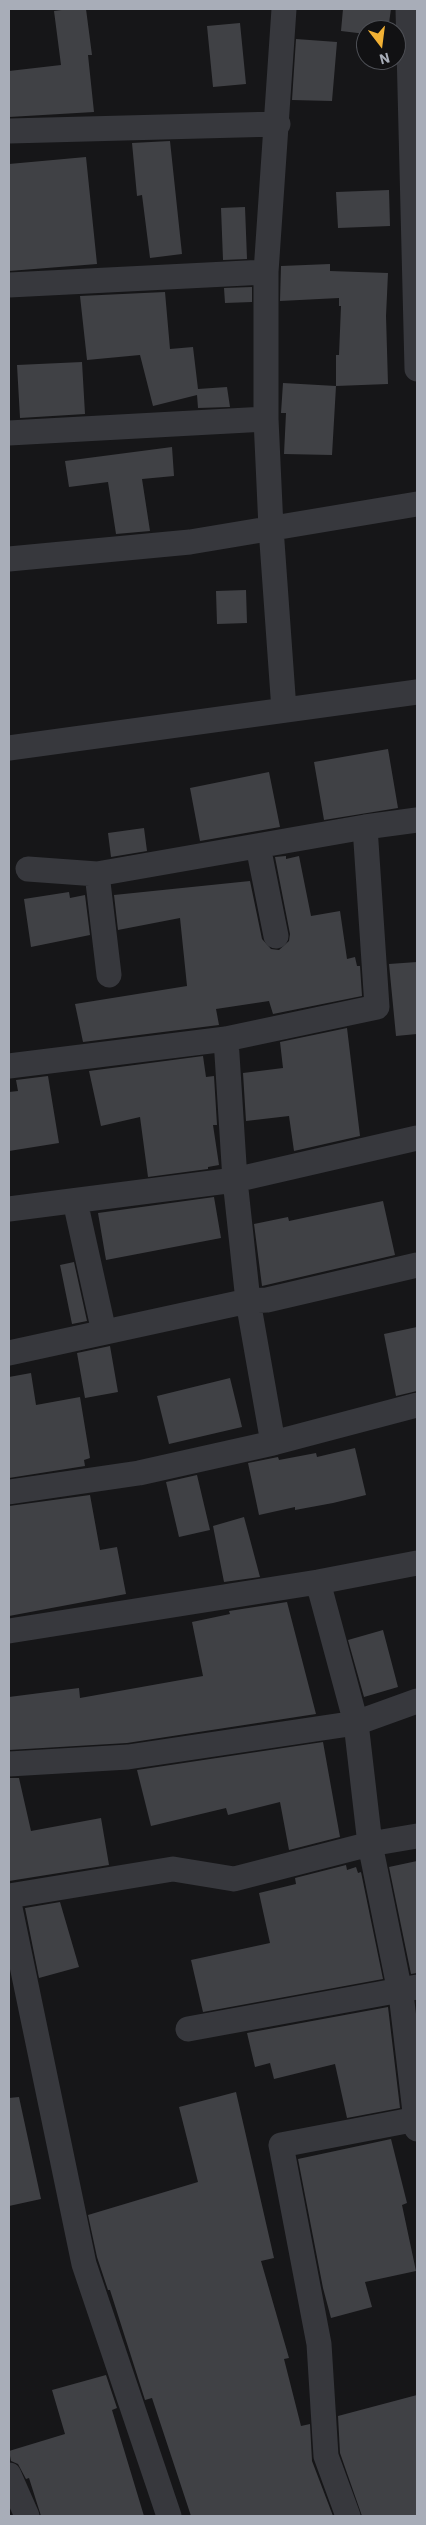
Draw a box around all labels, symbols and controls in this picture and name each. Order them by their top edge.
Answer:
north arrow [356,20,406,70]
text: N [377,49,392,69]

